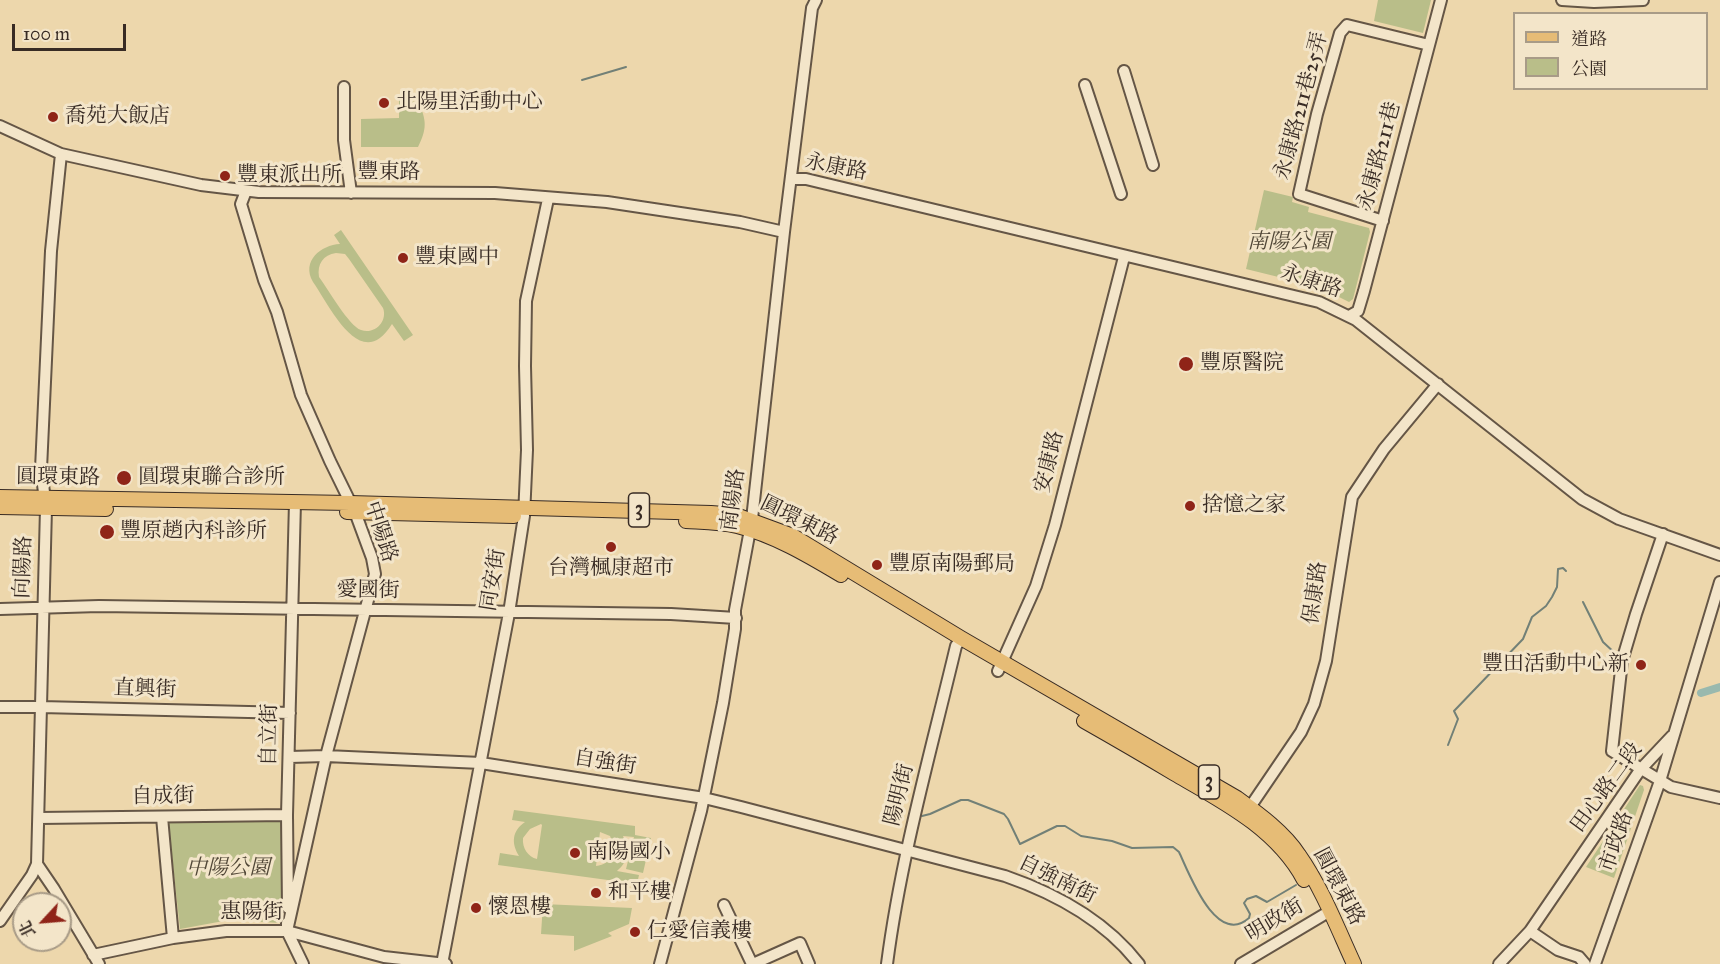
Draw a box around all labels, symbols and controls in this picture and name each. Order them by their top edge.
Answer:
scale bar [15,12,129,50]
legend [1513,12,1708,90]
text: 100 m [23,23,70,45]
text: 道路 [1571,28,1607,50]
street label: 永康路211巷25弄 [1270,29,1334,183]
text: 公園 [1571,58,1607,80]
place label: 北陽里活動中心 [396,90,543,116]
marker: 北陽里活動中心 [377,96,391,110]
street label: 永康路211巷 [1353,99,1407,213]
place label: 喬苑大飯店 [65,104,170,130]
marker: 喬苑大飯店 [46,110,60,124]
street label: 永康路 [803,150,869,186]
street label: 豐東路 [358,160,420,186]
place label: 豐東派出所 [237,163,342,189]
marker: 豐東派出所 [218,169,232,183]
park label: 南陽公園 [1247,230,1331,256]
place label: 豐東國中 [415,245,499,271]
marker: 豐東國中 [396,251,410,265]
street label: 永康路 [1277,260,1345,304]
place label: 豐原醫院 [1200,351,1284,377]
marker: 豐原醫院 [1177,355,1195,373]
street label: 安康路 [1030,428,1070,496]
street label: 圓環東路 [16,465,100,491]
place label: 圓環東聯合診所 [138,465,285,491]
street label: 南陽路 [717,467,751,533]
marker: 圓環東聯合診所 [115,469,133,487]
street label: 圓環東路 [756,491,842,551]
road number: 3 [628,493,650,527]
place label: 捨憶之家 [1202,493,1286,519]
street label: 中陽路 [358,498,402,566]
marker: 捨憶之家 [1183,499,1197,513]
place label: 豐原趙內科診所 [120,519,267,545]
marker: 豐原趙內科診所 [98,523,116,541]
street label: 向陽路 [10,535,38,599]
marker: 台灣楓康超市 [604,540,618,554]
street label: 同安街 [477,547,511,613]
place label: 豐原南陽郵局 [889,552,1015,578]
place label: 台灣楓康超市 [548,556,674,582]
marker: 豐原南陽郵局 [870,558,884,572]
street label: 保康路 [1299,560,1333,626]
street label: 愛國街 [336,578,400,604]
place label: 豐田活動中心新 [1482,652,1629,678]
marker: 豐田活動中心新 [1634,658,1648,672]
street label: 直興街 [113,676,177,704]
street label: 自立街 [257,703,283,767]
street label: 田心路二段 [1566,738,1648,838]
street label: 自強街 [572,746,638,780]
street label: 陽明街 [880,761,920,829]
road number: 3 [1198,765,1220,799]
street label: 自成街 [131,784,195,810]
street label: 市政路 [1595,808,1639,876]
place label: 南陽國小 [587,840,671,866]
street label: 圓環東路 [1307,844,1369,930]
marker: 南陽國小 [568,846,582,860]
street label: 自強南街 [1014,850,1100,910]
park label: 中陽公園 [186,856,270,882]
place label: 和平樓 [608,880,671,906]
marker: 和平樓 [589,886,603,900]
north arrow [12,892,72,952]
street label: 明政街 [1242,894,1308,948]
place label: 懷恩樓 [488,895,551,921]
street label: 惠陽街 [221,900,283,926]
marker: 懷恩樓 [469,901,483,915]
text: 北 [15,918,39,941]
place label: 仁愛信義樓 [647,919,752,945]
marker: 仁愛信義樓 [628,925,642,939]

